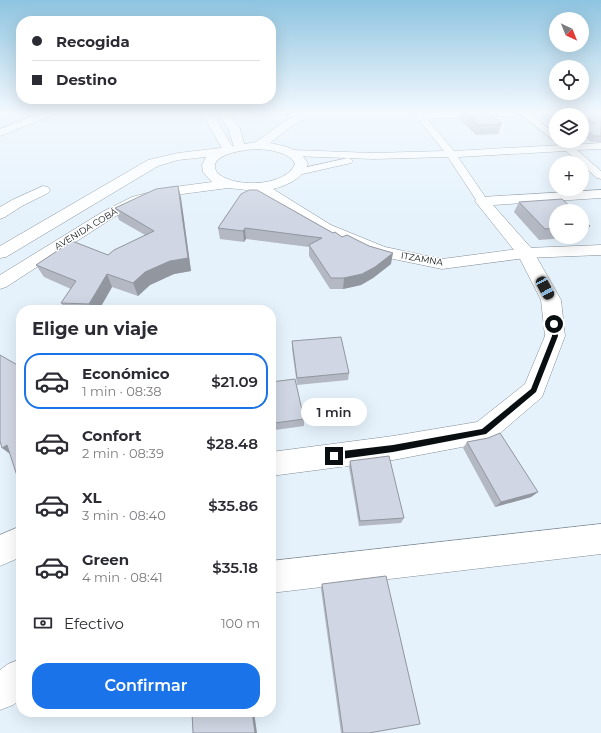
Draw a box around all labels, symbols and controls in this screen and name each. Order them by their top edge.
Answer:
north arrow [549,12,589,52]
map controls [549,12,589,244]
text: Recogida [56,32,130,51]
button: locate [549,60,589,100]
text: Destino [56,70,117,89]
button: layers [549,108,589,148]
button: + [549,156,589,196]
button: − [549,204,589,244]
street label: AVENIDA COBÁ [52,205,120,252]
street label: ITZAMNA [400,249,445,268]
car [534,275,556,301]
route start [545,315,563,333]
text: Elige un viaje [32,318,158,340]
icon: car [34,363,70,399]
text: Económico [82,364,170,383]
text: $21.09 [211,372,258,391]
text: 1 min · 08:38 [82,383,162,399]
callout: 1 min [301,398,367,426]
text: 1 min [317,404,351,420]
icon: car [34,425,70,461]
text: Confort [82,426,142,445]
text: $28.48 [206,434,258,453]
text: 2 min · 08:39 [82,445,164,461]
route end [325,447,343,465]
icon: car [34,487,70,523]
text: XL [82,488,101,507]
text: $35.86 [208,496,258,515]
text: 3 min · 08:40 [82,507,166,523]
icon: car [34,549,70,585]
text: Green [82,550,129,569]
text: $35.18 [212,558,258,577]
text: 4 min · 08:41 [82,569,163,585]
icon: cash [32,612,54,634]
text: Efectivo [64,614,124,633]
text: 100 m [221,615,260,631]
button: Confirmar [32,663,260,709]

